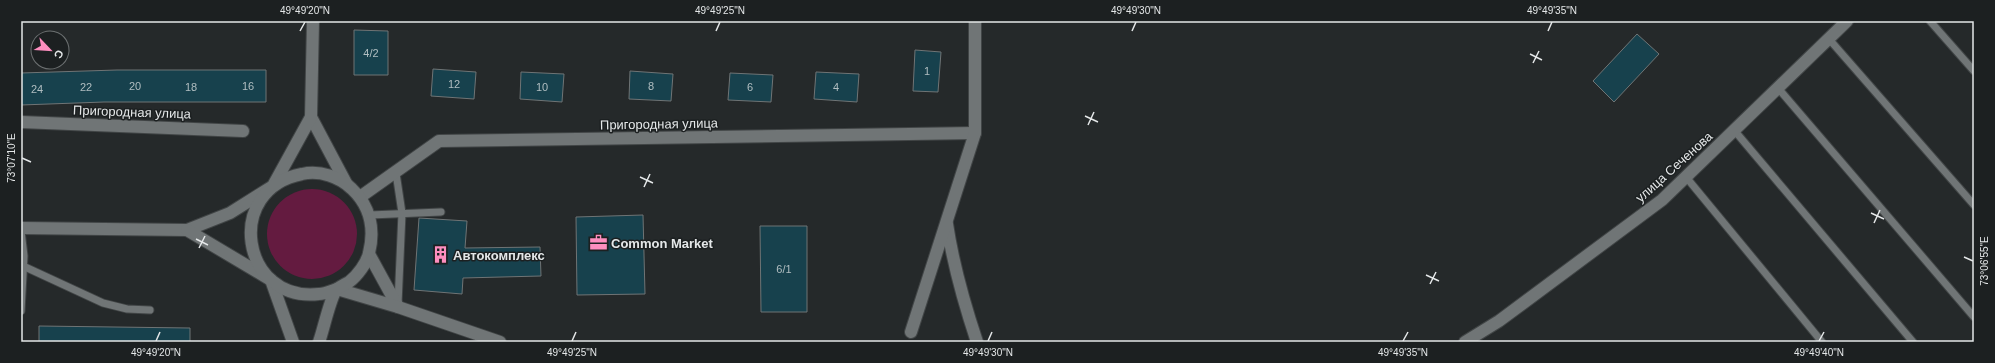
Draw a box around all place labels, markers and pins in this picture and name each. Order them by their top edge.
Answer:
office icon: Common Market [588,233,608,253]
place label: Common Market [611,236,714,251]
building icon: Автокомплекс [430,245,450,265]
place label: Автокомплекс [453,248,545,263]

